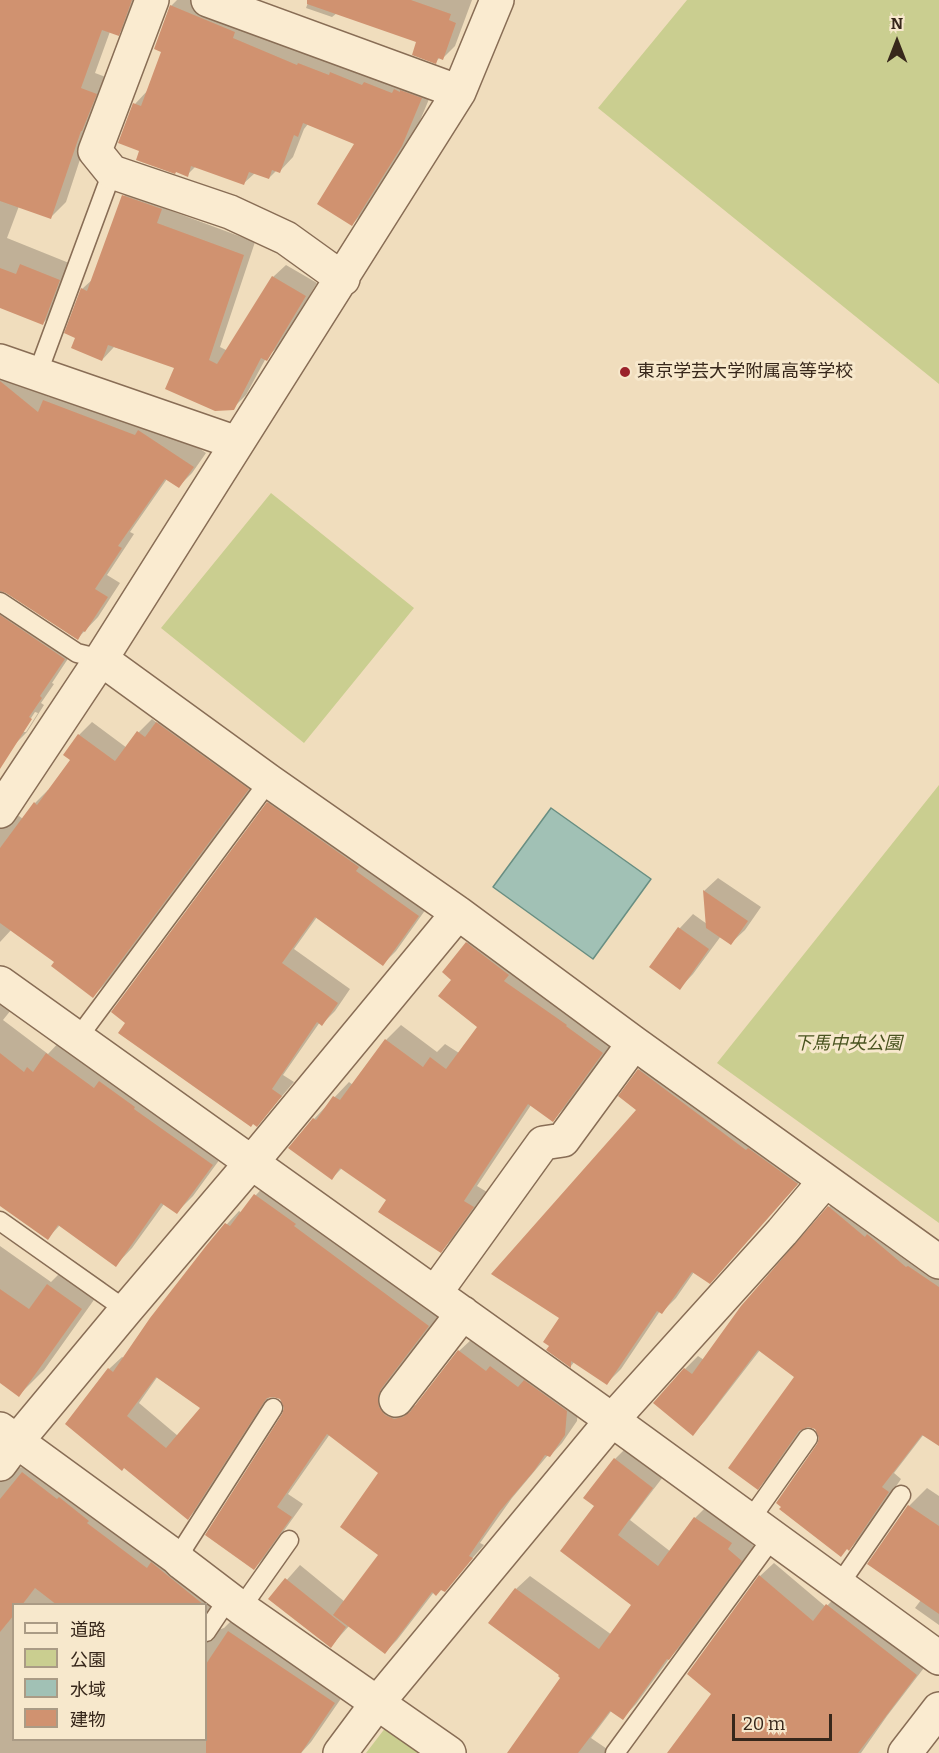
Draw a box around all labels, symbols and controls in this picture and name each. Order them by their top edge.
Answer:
north arrow [867,12,927,72]
text: N [891,14,903,33]
place label: 東京学芸大学附属高等学校 [637,361,853,383]
marker: 東京学芸大学附属高等学校 [618,365,632,379]
park label: 下馬中央公園 [794,1033,902,1055]
legend [12,1603,207,1741]
text: 道路 [70,1619,106,1641]
text: 公園 [70,1649,106,1671]
text: 水域 [70,1679,106,1701]
scale bar [735,1702,836,1740]
text: 建物 [70,1709,106,1731]
text: 20 m [743,1713,785,1735]

